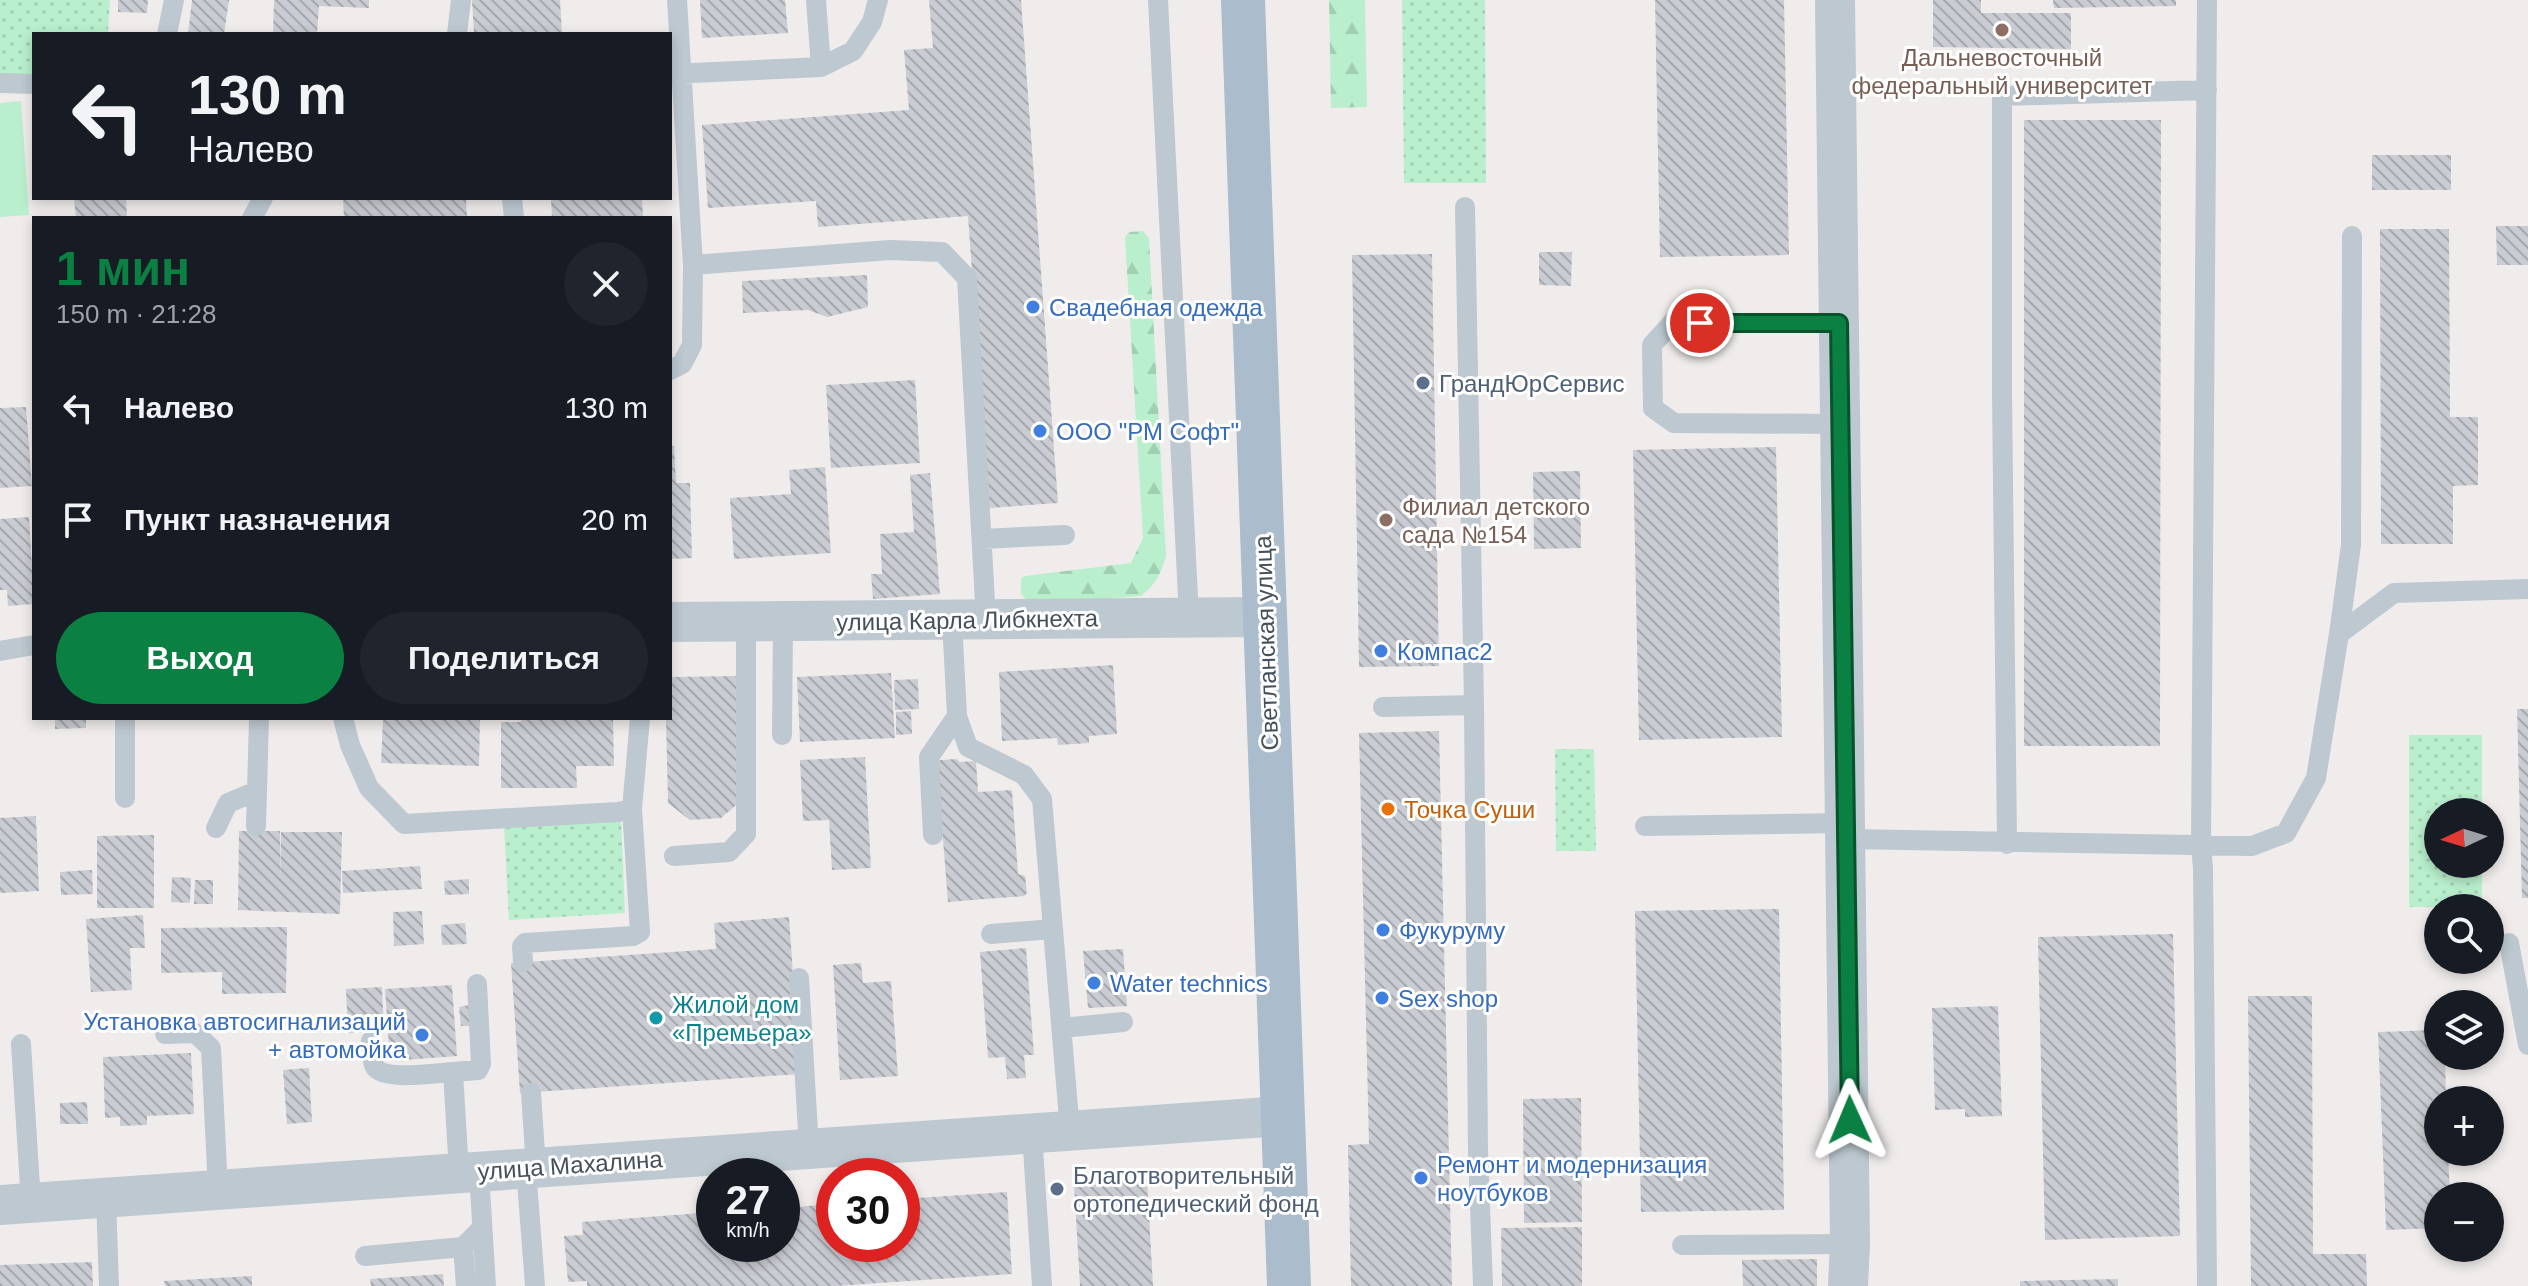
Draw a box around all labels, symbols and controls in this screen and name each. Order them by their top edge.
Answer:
marker: Дальневосточный федеральный университет [1993,21,2011,39]
place label: Дальневосточный федеральный университет [1851,44,2153,99]
text: 130 m [188,63,347,126]
icon: left [56,64,160,168]
text: Налево [188,129,314,170]
text: 1 мин [56,242,190,295]
button: close [564,242,648,326]
pin [1666,289,1734,357]
place label: Свадебная одежда [1049,294,1263,321]
marker: Свадебная одежда [1024,298,1042,316]
text: 150 m · 21:28 [56,299,216,329]
icon: arrive [1678,301,1722,345]
place label: ГрандЮрСервис [1439,370,1624,397]
marker: ГрандЮрСервис [1414,374,1432,392]
icon: left [56,386,100,430]
text: Налево [124,391,234,424]
text: 130 m [565,391,648,424]
place label: ООО "РМ Софт" [1056,418,1239,445]
marker: ООО "РМ Софт" [1031,422,1049,440]
place label: Филиал детского сада №154 [1402,493,1590,548]
icon: arrive [56,498,100,542]
text: Пункт назначения [124,503,391,536]
text: 20 m [581,503,648,536]
marker: Филиал детского сада №154 [1377,511,1395,529]
street label: Светланская улица [1249,534,1283,751]
street label: улица Карла Либкнехта [836,604,1099,636]
button: Выход [56,612,344,704]
button: Поделиться [360,612,648,704]
place label: Компас2 [1397,638,1493,665]
marker: Компас2 [1372,642,1390,660]
place label: Точка Суши [1404,796,1535,823]
north arrow [2424,798,2504,878]
map controls [2424,798,2504,1262]
marker: Точка Суши [1379,800,1397,818]
button: search [2424,894,2504,974]
place label: Фукуруму [1399,917,1505,944]
marker: Фукуруму [1374,921,1392,939]
place label: Water technics [1110,970,1268,997]
marker: Water technics [1085,974,1103,992]
place label: Sex shop [1398,985,1498,1012]
marker: Sex shop [1373,989,1391,1007]
button: layers [2424,990,2504,1070]
place label: Жилой дом «Премьера» [672,991,812,1046]
place label: Установка автосигнализаций + автомойка [83,1008,407,1063]
marker: Жилой дом «Премьера» [647,1009,665,1027]
marker: Установка автосигнализаций + автомойка [413,1026,431,1044]
position arrow [1808,1078,1892,1162]
button: + [2424,1086,2504,1166]
street label: улица Махалина [477,1145,664,1185]
place label: Ремонт и модернизация ноутбуков [1437,1151,1707,1206]
speed limit sign: 30 [816,1158,920,1262]
place label: Благотворительный ортопедический фонд [1073,1162,1319,1217]
marker: Ремонт и модернизация ноутбуков [1412,1169,1430,1187]
text: 27 [726,1178,770,1222]
marker: Благотворительный ортопедический фонд [1048,1180,1066,1198]
button: − [2424,1182,2504,1262]
text: km/h [726,1219,770,1241]

